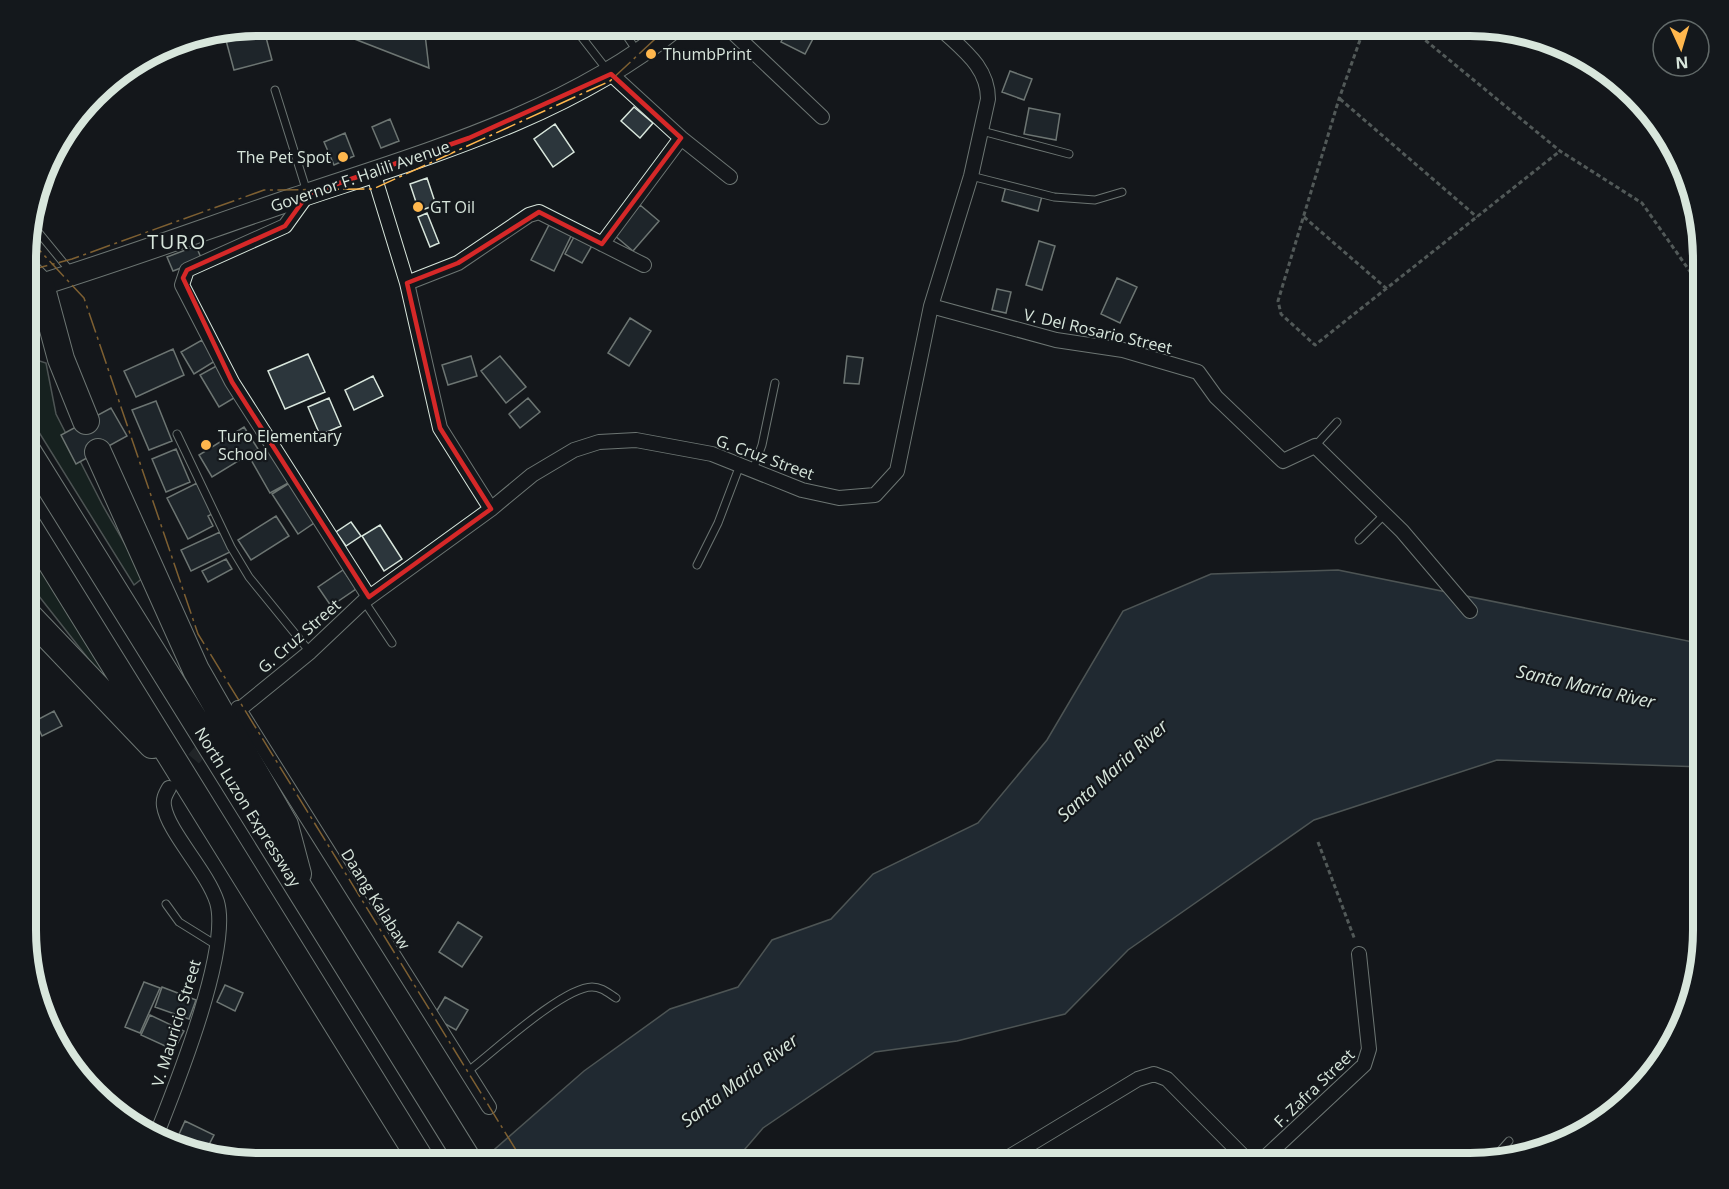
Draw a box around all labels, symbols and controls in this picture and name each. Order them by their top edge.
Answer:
north arrow [1651,18,1711,78]
place label: ThumbPrint [663,43,752,65]
marker: ThumbPrint [644,47,658,61]
text: N [1675,52,1689,74]
street label: Governor F. Halili Avenue [267,135,453,217]
place label: The Pet Spot [237,146,331,168]
marker: The Pet Spot [336,150,350,164]
place label: GT Oil [430,196,475,218]
marker: GT Oil [411,200,425,214]
district label: TURO [147,228,207,255]
street label: V. Del Rosario Street [1022,303,1175,359]
place label: Turo Elementary School [218,425,343,465]
street label: G. Cruz Street [713,429,817,485]
marker: Turo Elementary School [199,438,213,452]
street label: G. Cruz Street [253,594,345,678]
water label: Santa Maria River [1514,658,1658,714]
water label: Santa Maria River [1051,713,1173,826]
street label: North Luzon Expressway [190,723,307,892]
street label: Daang Kalabaw [336,845,416,954]
street label: V. Mauricio Street [146,957,206,1089]
water label: Santa Maria River [675,1027,803,1132]
street label: F. Zafra Street [1269,1044,1359,1132]

